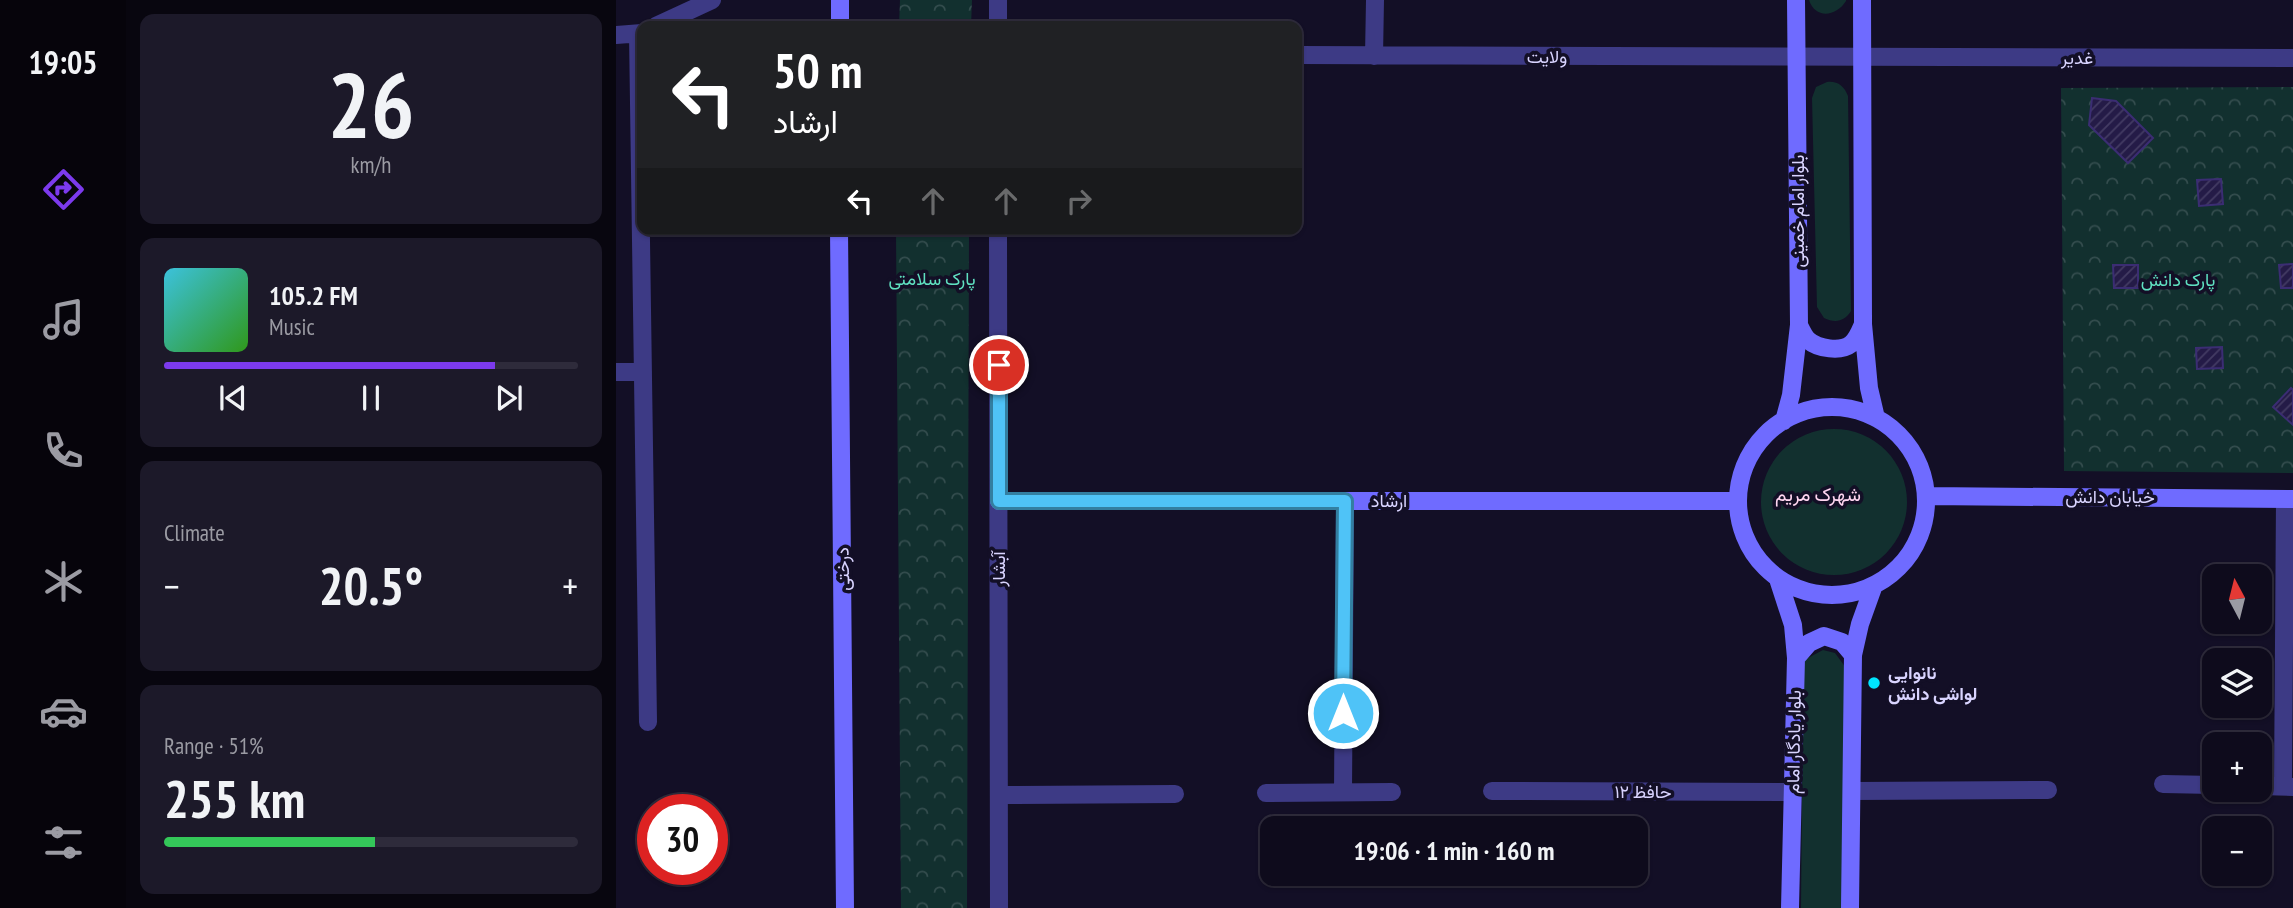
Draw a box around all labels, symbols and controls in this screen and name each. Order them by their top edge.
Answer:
text: 50 m [773,38,862,102]
text: 19:05 [28,41,98,83]
text: 26 [328,45,415,163]
street label: ولایت [1527,45,1567,68]
street label: غدیر [2060,46,2093,69]
icon: left [658,49,749,140]
text: ارشاد [773,100,838,142]
text: km/h [351,150,391,179]
street label: بلوار امام خمینی [1786,155,1810,267]
icon: directions [39,165,88,214]
icon: left [841,182,879,220]
icon: ahead [914,182,952,220]
icon: ahead [987,182,1025,220]
icon: right [1060,182,1098,220]
park label: پارک سلامتی [888,267,976,291]
park label: پارک دانش [2141,268,2215,292]
text: 105.2 FM [269,279,358,312]
icon: music [39,295,88,344]
text: Music [269,312,315,341]
pin [969,335,1029,395]
icon: arrive [980,346,1018,384]
icon: previous [214,379,252,417]
icon: pause [352,379,390,417]
icon: next [490,379,528,417]
icon: phone [39,426,88,475]
district label: شهرک مریم [1775,482,1861,507]
street label: خیابان دانش [2065,485,2155,508]
street label: ارشاد [1371,489,1407,512]
text: Climate [164,518,225,547]
street label: درختی [831,547,854,591]
street label: آبشار [987,549,1010,588]
text: 20.5° [319,552,423,619]
icon: climate [39,557,88,606]
text: − [164,561,180,610]
text: + [562,561,578,610]
north arrow [2202,564,2272,634]
map controls [2202,564,2272,886]
button: layers [2202,648,2272,718]
place label: نانوایی لواشی دانش [1888,661,1978,705]
marker: نانوایی لواشی دانش [1866,675,1882,691]
position arrow [1306,676,1380,750]
icon: car [39,687,88,736]
street label: بلوار یادگار امام [1781,690,1807,794]
text: Range · 51% [164,731,264,760]
button: + [2202,732,2272,802]
text: 255 km [164,765,305,832]
street label: حافظ ۱۲ [1614,780,1672,803]
speed limit sign: 30 [637,794,728,885]
button: − [2202,816,2272,886]
icon: filters [39,818,88,867]
text: 19:06 · 1 min · 160 m [1354,834,1554,867]

